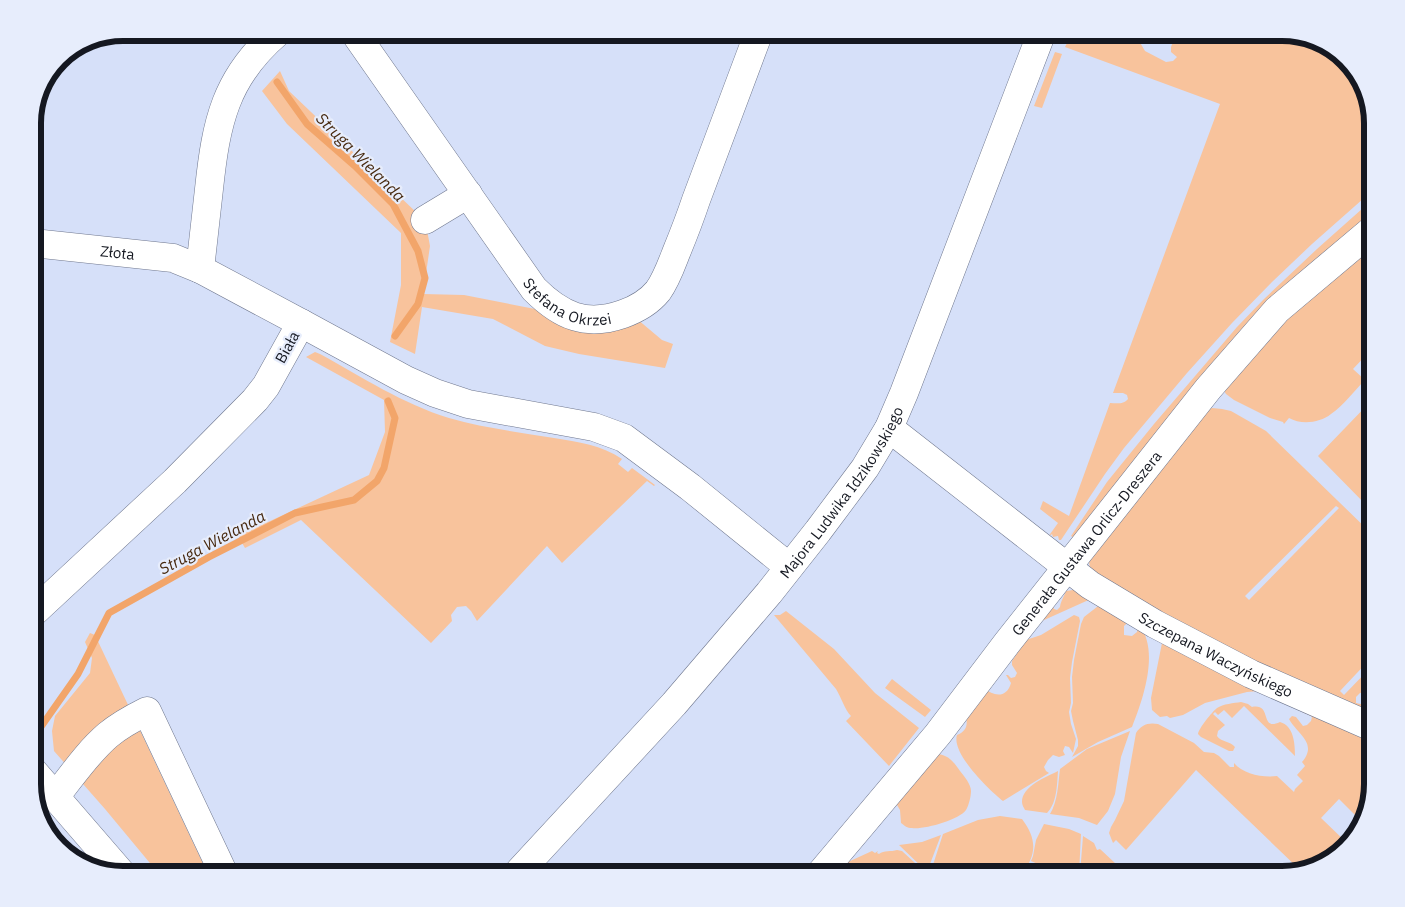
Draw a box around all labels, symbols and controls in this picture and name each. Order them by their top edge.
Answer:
water label: Struga Wielanda [312,108,410,206]
street label: Złota [99,241,136,263]
street label: Stefana Okrzei [519,274,613,329]
street label: Biała [271,328,303,366]
street label: Majora Ludwika Idzikowskiego [775,403,907,582]
street label: Generała Gustawa Orlicz-Dreszera [1007,447,1165,639]
water label: Struga Wielanda [155,506,269,578]
street label: Szczepana Waczyńskiego [1136,607,1296,701]

